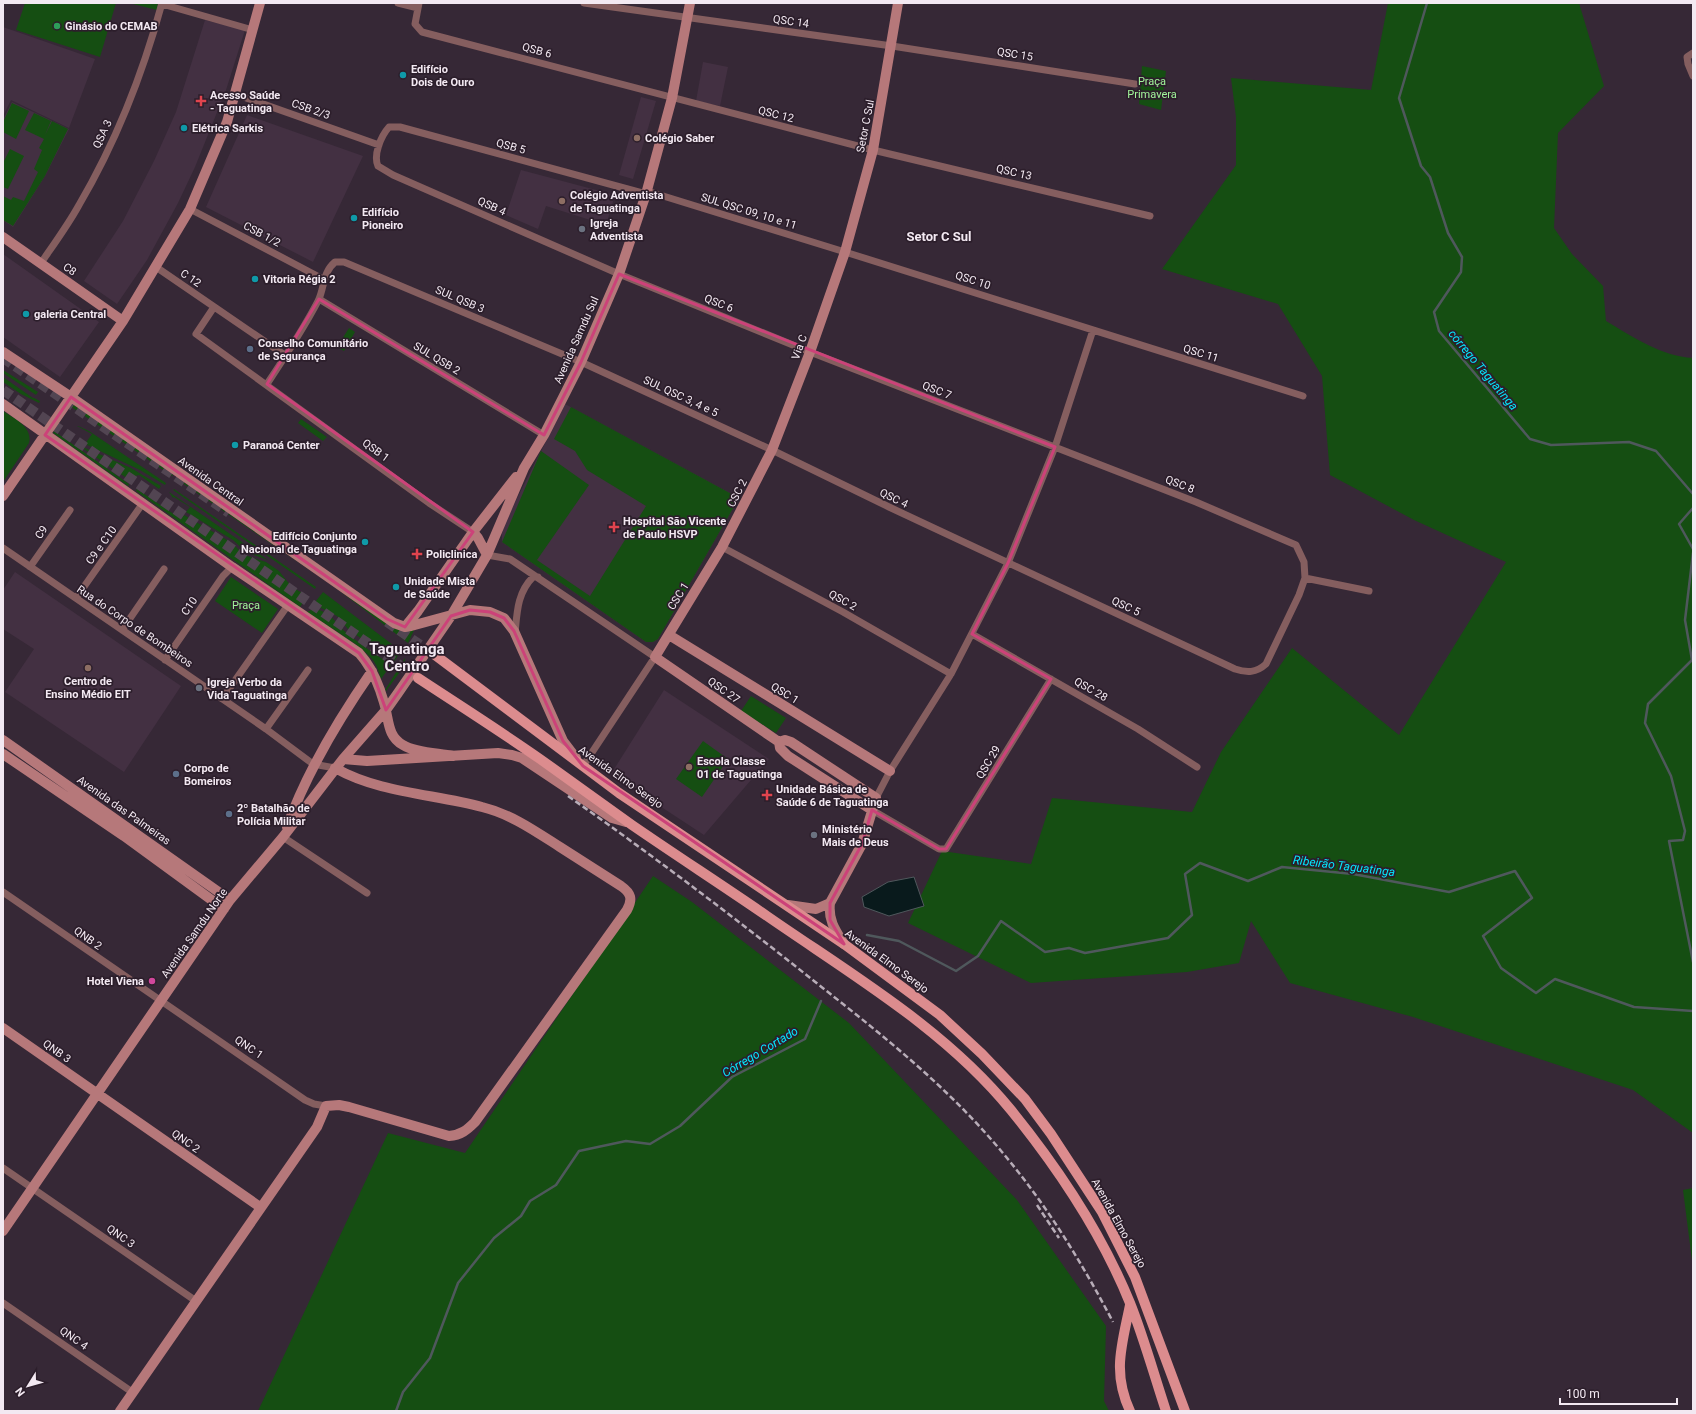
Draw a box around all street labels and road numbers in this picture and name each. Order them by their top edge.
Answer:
street label: QSC 14 [772,13,810,30]
street label: QSB 6 [521,40,553,61]
street label: QSC 15 [996,45,1034,64]
street label: CSB 2/3 [290,97,332,122]
street label: Setor C Sul [854,98,877,154]
street label: QSC 12 [757,104,795,125]
street label: QSA 3 [90,118,115,151]
street label: QSB 5 [495,136,527,157]
street label: QSC 13 [995,162,1033,183]
street label: SUL QSC 09, 10 e 11 [699,191,798,232]
street label: QSB 4 [476,194,508,218]
street label: CSB 1/2 [241,219,283,250]
street label: C8 [61,260,79,279]
street label: C 12 [178,267,204,290]
street label: QSC 10 [954,269,992,292]
street label: SUL QSB 3 [433,283,486,316]
street label: QSC 6 [702,292,735,315]
street label: Avenida Samdu Sul [551,295,602,386]
street label: Via C [789,333,810,361]
street label: SUL QSB 2 [411,339,462,377]
street label: QSC 11 [1182,342,1220,365]
street label: SUL QSC 3, 4 e 5 [641,373,720,419]
street label: QSC 7 [920,379,953,402]
street label: QSB 1 [360,436,392,464]
street label: Avenida Central [176,454,246,509]
street label: QSC 8 [1163,473,1196,496]
street label: CSC 2 [725,477,750,509]
street label: QSC 4 [877,486,910,511]
street label: C9 [32,523,51,541]
street label: C9 e C10 [83,524,120,567]
street label: CSC 1 [665,580,692,612]
street label: Rua do Corpo de Bombeiros [74,583,195,670]
street label: QSC 2 [826,587,859,613]
street label: QSC 5 [1109,594,1142,619]
street label: C10 [178,595,200,618]
street label: QSC 27 [705,675,742,706]
street label: QSC 28 [1072,675,1110,704]
street label: QSC 1 [768,680,801,707]
street label: Avenida Elmo Serejo [576,743,665,811]
street label: QSC 29 [973,743,1003,781]
street label: Avenida das Palmeiras [74,773,173,848]
street label: Avenida Samdu Norte [159,886,230,981]
street label: QNB 2 [71,924,104,953]
street label: Avenida Elmo Serejo [842,927,931,996]
street label: QNC 1 [232,1033,265,1062]
street label: QNB 3 [40,1037,73,1066]
street label: QNC 2 [169,1127,202,1156]
street label: Avenida Elmo Serejo [1089,1176,1148,1270]
street label: QNC 3 [104,1222,137,1251]
street label: QNC 4 [57,1324,90,1353]

